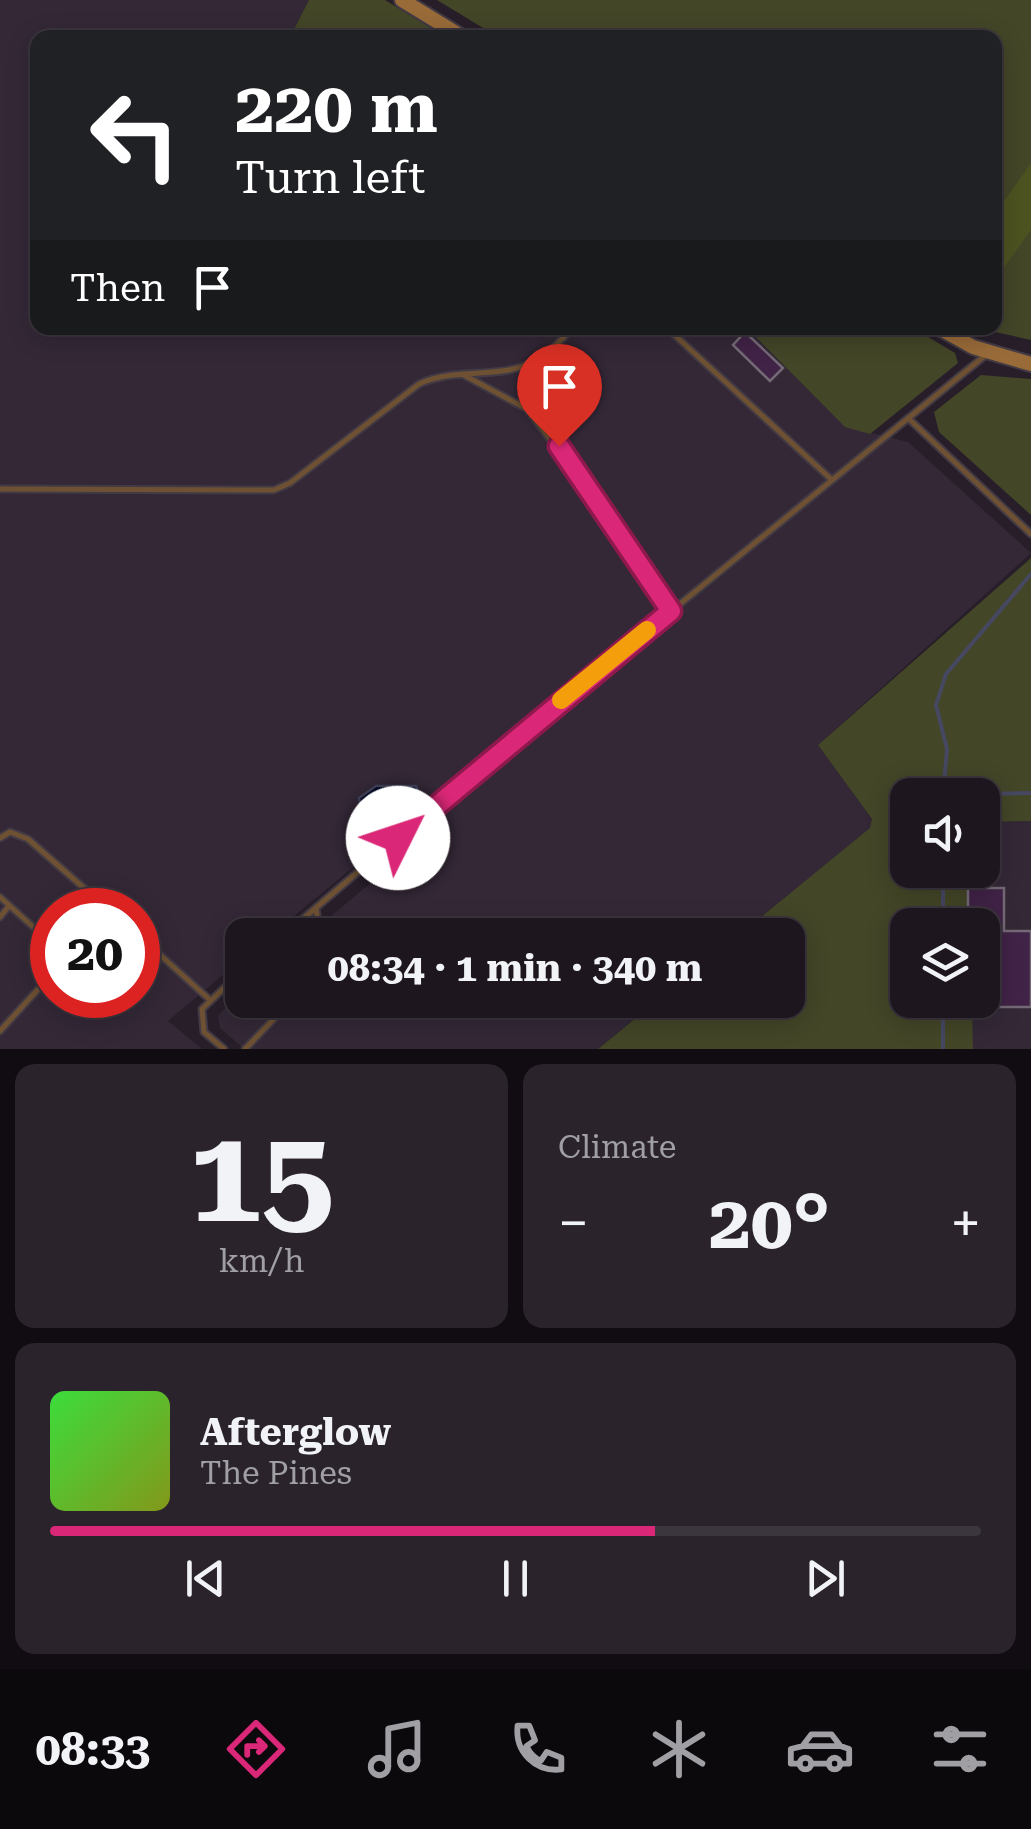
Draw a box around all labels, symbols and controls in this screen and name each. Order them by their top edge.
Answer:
text: 220 m [235,67,438,149]
icon: left [70,70,200,200]
text: Turn left [235,151,425,204]
icon: arrive [185,260,240,315]
text: Then [70,266,165,310]
pin [517,344,602,447]
icon: arrive [532,359,587,414]
map controls [890,778,1000,1018]
button: sound [890,778,1000,888]
position arrow [346,786,450,890]
speed limit sign: 20 [30,888,160,1018]
button: layers [890,908,1000,1018]
text: 08:34 · 1 min · 340 m [328,946,702,990]
text: 15 [189,1100,334,1253]
text: Climate [558,1128,676,1166]
text: 20° [709,1178,830,1266]
text: − [558,1191,589,1255]
text: + [950,1191,981,1255]
text: km/h [219,1242,304,1280]
text: Afterglow [200,1410,391,1454]
text: The Pines [200,1454,352,1492]
icon: previous [178,1551,233,1606]
icon: pause [488,1551,543,1606]
icon: next [798,1551,853,1606]
icon: directions [221,1714,291,1784]
icon: music [362,1714,432,1784]
icon: phone [503,1714,573,1784]
icon: climate [644,1714,714,1784]
icon: car [785,1714,855,1784]
icon: filters [925,1714,995,1784]
text: 08:33 [35,1723,150,1776]

